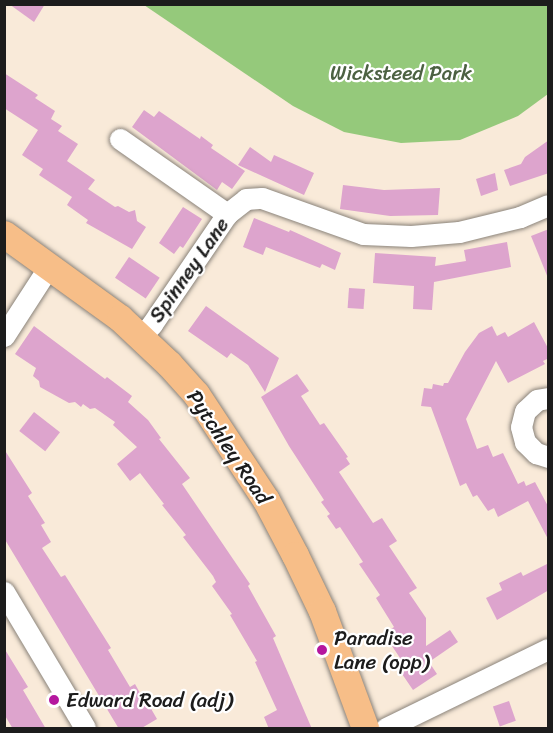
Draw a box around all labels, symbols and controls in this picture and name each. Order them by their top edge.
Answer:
park label: Wicksteed Park [330,60,472,86]
street label: Spinney Lane [144,213,234,327]
street label: Pytchley Road [182,385,276,509]
place label: Paradise Lane (opp) [334,625,430,675]
marker: Paradise Lane (opp) [315,643,329,657]
place label: Edward Road (adj) [66,687,233,713]
marker: Edward Road (adj) [47,693,61,707]

